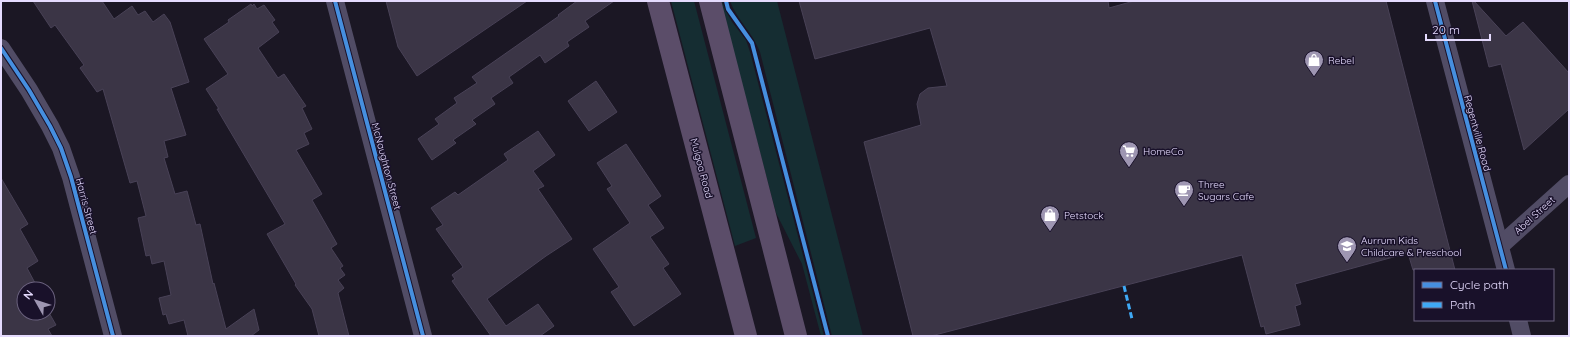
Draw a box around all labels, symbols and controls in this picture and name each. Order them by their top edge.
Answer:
scale bar [1426,16,1490,42]
text: 20 m [1432,22,1460,37]
shop icon: Rebel [1303,49,1325,77]
place label: Rebel [1328,54,1354,67]
street label: Regentville Road [1461,94,1494,173]
street label: McNaughton Street [369,121,405,212]
street label: Mulgoa Road [687,137,716,200]
supermarket icon: HomeCo [1118,140,1140,168]
place label: HomeCo [1143,145,1184,158]
street label: Harris Street [73,177,100,236]
place label: Three Sugars Cafe [1198,178,1255,203]
cafe icon: Three Sugars Cafe [1173,179,1195,207]
street label: Abel Street [1511,193,1558,237]
shop icon: Petstock [1039,204,1061,232]
place label: Petstock [1064,209,1104,222]
place label: Aurrum Kids Childcare & Preschool [1361,234,1462,259]
school or university icon: Aurrum Kids Childcare & Preschool [1336,235,1358,263]
legend [1414,269,1554,321]
text: Cycle path [1450,277,1509,292]
north arrow [16,281,56,321]
text: N [20,287,36,302]
text: Path [1450,297,1475,312]

